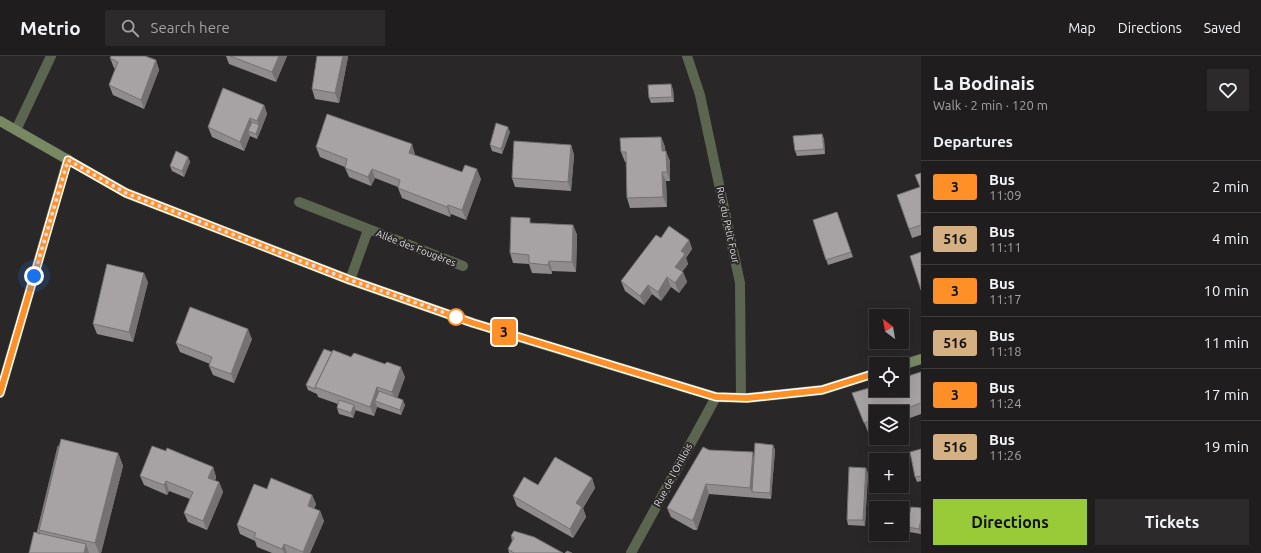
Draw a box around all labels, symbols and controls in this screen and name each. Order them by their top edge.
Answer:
search box [105,10,385,46]
text: Metrio [20,17,81,39]
icon: search [119,17,141,39]
text: Search here [151,19,230,36]
text: Map [1068,20,1096,36]
text: Directions [1118,20,1182,36]
text: Saved [1204,20,1241,36]
button: heart [1207,69,1249,111]
text: La Bodinais [933,72,1035,94]
text: Walk · 2 min · 120 m [933,98,1048,112]
text: Departures [933,133,1013,150]
text: Bus [989,171,1015,188]
text: 2 min [1212,178,1249,195]
text: 3 [951,179,959,195]
street label: Rue du Petit Four [715,186,742,265]
text: 11:09 [989,188,1022,202]
text: Bus [989,223,1015,240]
street label: Allée des Fougères [374,228,458,268]
text: 4 min [1212,230,1249,247]
text: 516 [943,231,967,247]
text: 11:11 [989,240,1022,254]
your location [24,266,44,286]
text: Bus [989,275,1015,292]
text: 10 min [1203,282,1249,299]
text: 3 [951,283,959,299]
text: 11:17 [989,292,1022,306]
unlabelled marker [447,308,465,326]
north arrow [869,309,909,349]
map controls [869,309,909,541]
line badge: 3 [491,319,517,345]
text: 3 [500,324,508,340]
text: Bus [989,327,1015,344]
text: 11 min [1203,334,1249,351]
text: 516 [943,335,967,351]
text: 11:18 [989,344,1022,358]
button: locate [869,357,909,397]
text: Bus [989,379,1015,396]
text: 17 min [1203,386,1249,403]
text: 3 [951,387,959,403]
text: 11:24 [989,396,1022,410]
button: layers [869,405,909,445]
text: Bus [989,431,1015,448]
text: 19 min [1203,438,1249,455]
text: 516 [943,439,967,455]
street label: Rue de l'Orillois [652,441,694,509]
text: 11:26 [989,448,1022,462]
button: + [869,453,909,493]
button: Directions [933,499,1087,545]
button: Tickets [1095,499,1249,545]
button: − [869,501,909,541]

